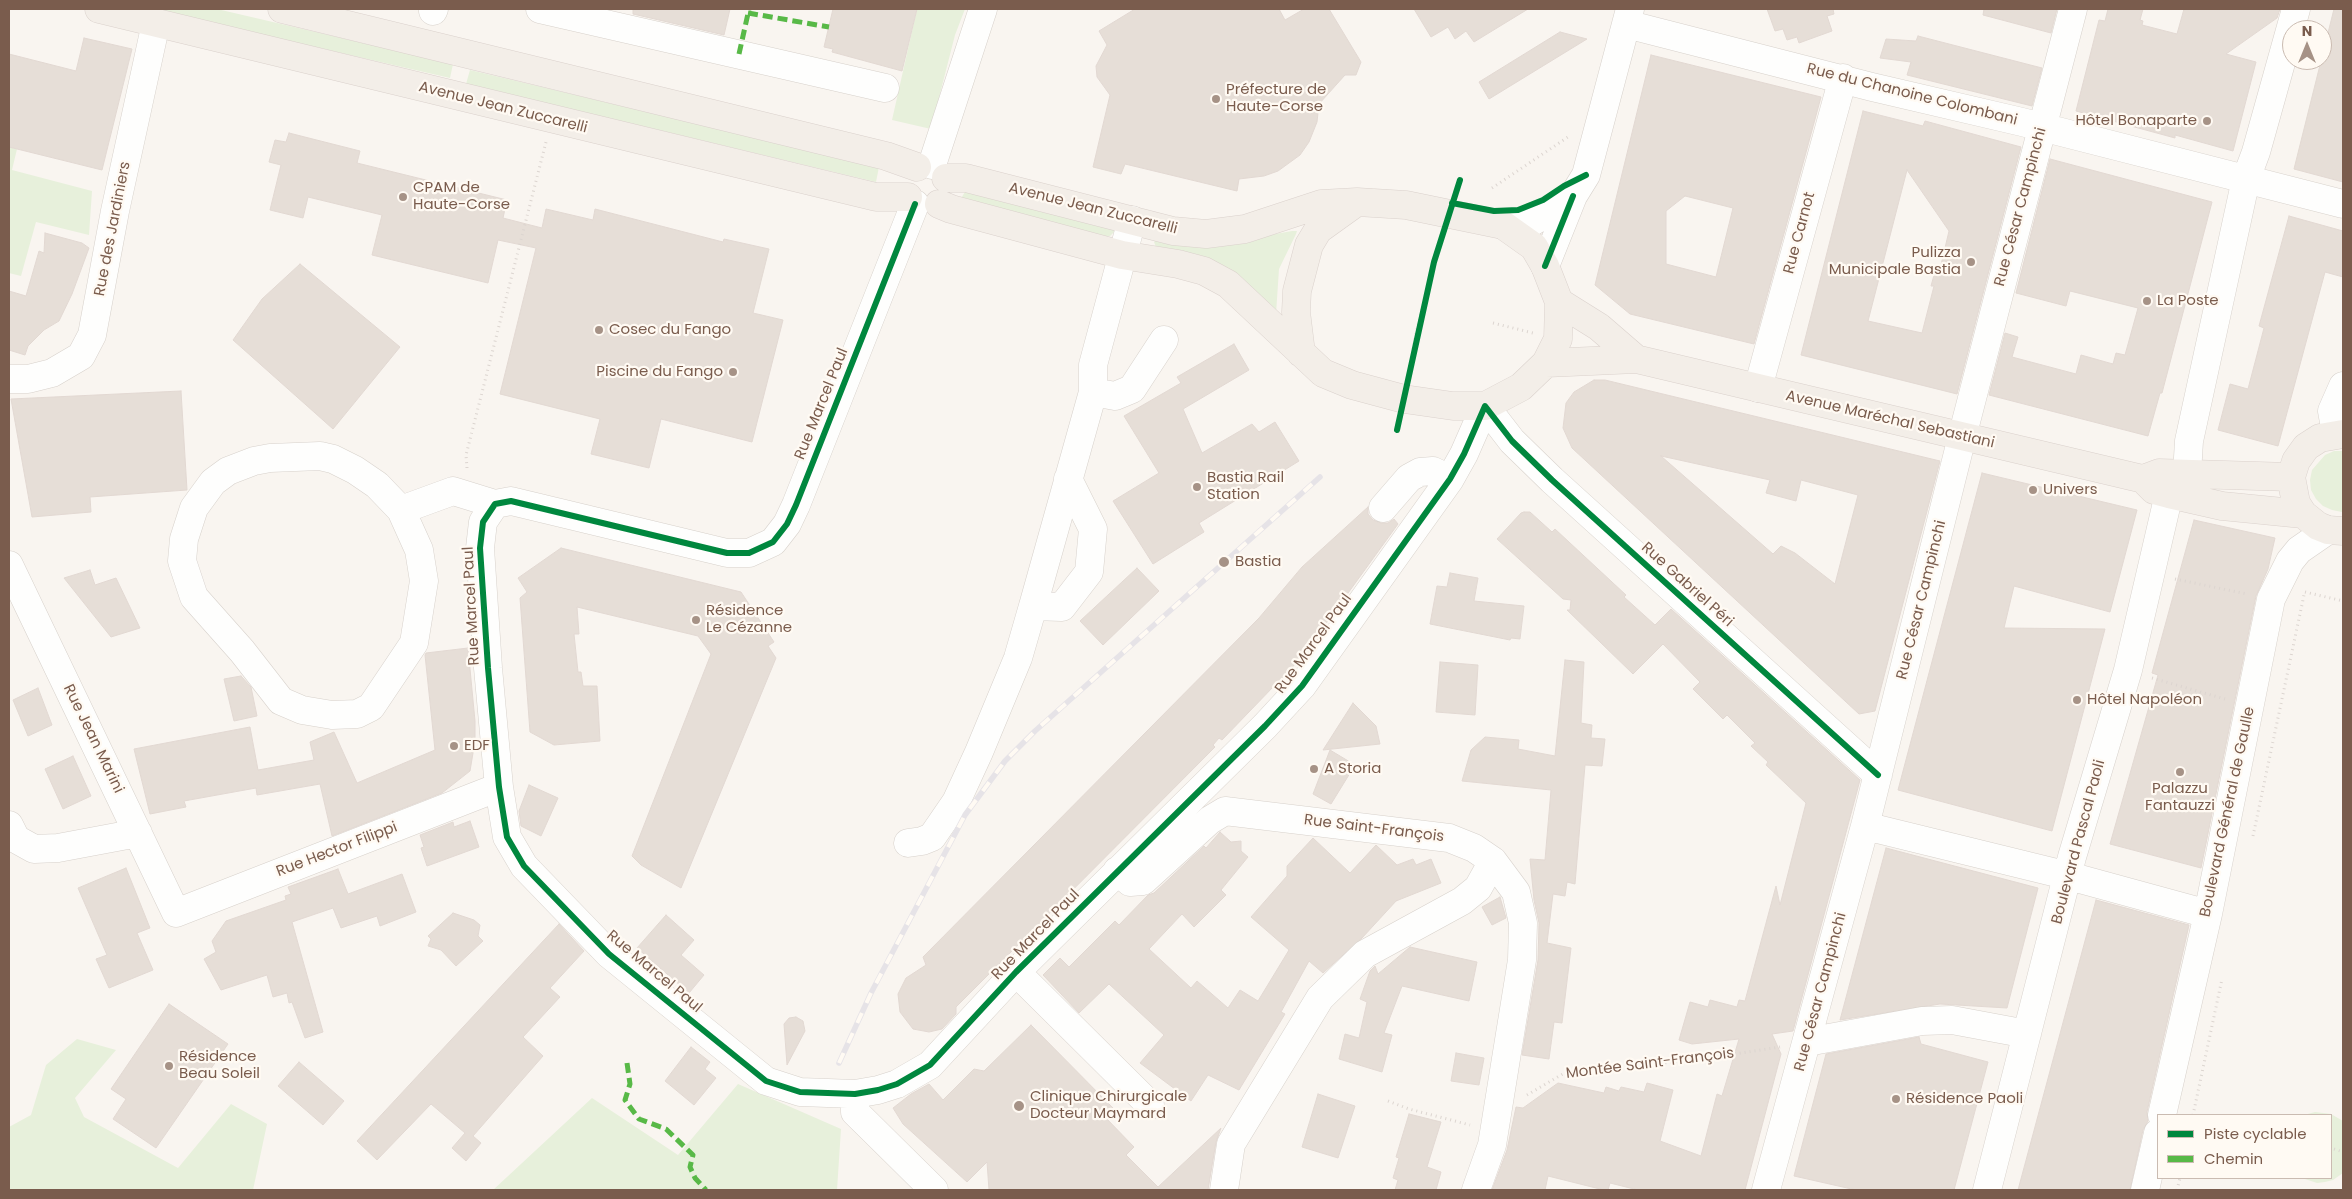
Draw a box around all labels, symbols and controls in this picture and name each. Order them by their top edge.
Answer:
north arrow [2282,20,2332,70]
text: N [2302,21,2312,41]
street label: Rue du Chanoine Colombani [1805,60,2019,130]
street label: Avenue Jean Zuccarelli [417,78,589,138]
place label: Préfecture de Haute-Corse [1226,81,1326,116]
marker: Préfecture de Haute-Corse [1210,93,1222,105]
place label: Hôtel Bonaparte [2075,112,2197,130]
marker: Hôtel Bonaparte [2201,115,2213,127]
street label: Rue César Campinchi [1991,126,2051,288]
street label: Rue des Jardiniers [91,160,135,298]
place label: CPAM de Haute-Corse [413,179,510,214]
street label: Avenue Jean Zuccarelli [1007,179,1179,239]
street label: Rue Carnot [1780,190,1820,276]
marker: CPAM de Haute-Corse [397,191,409,203]
place label: Pulizza Municipale Bastia [1829,244,1961,279]
marker: Pulizza Municipale Bastia [1965,256,1977,268]
place label: La Poste [2157,292,2218,310]
marker: La Poste [2141,295,2153,307]
place label: Cosec du Fango [609,321,731,339]
marker: Cosec du Fango [593,324,605,336]
street label: Rue Marcel Paul [791,346,853,462]
place label: Piscine du Fango [596,363,723,381]
marker: Piscine du Fango [727,366,739,378]
street label: Avenue Maréchal Sebastiani [1784,387,1996,453]
place label: Bastia Rail Station [1207,469,1284,504]
marker: Bastia Rail Station [1191,481,1203,493]
place label: Univers [2043,481,2098,499]
marker: Univers [2027,484,2039,496]
street label: Rue César Campinchi [1893,519,1951,681]
street label: Rue Gabriel Péri [1637,539,1737,631]
street label: Rue Marcel Paul [460,546,484,666]
place label: Bastia [1235,553,1281,571]
marker: Bastia [1217,555,1231,569]
street label: Rue Marcel Paul [1272,591,1356,697]
place label: Résidence Le Cézanne [706,602,792,637]
marker: Résidence Le Cézanne [690,614,702,626]
street label: Rue Jean Marini [59,682,127,796]
place label: Hôtel Napoléon [2087,691,2202,709]
marker: Hôtel Napoléon [2071,694,2083,706]
street label: Boulevard Général de Gaulle [2197,705,2259,919]
place label: EDF [464,737,490,755]
marker: EDF [448,740,460,752]
street label: Boulevard Pascal Paoli [2048,758,2110,926]
place label: A Storia [1324,760,1381,778]
marker: A Storia [1308,763,1320,775]
marker: Palazzu Fantauzzi [2174,766,2186,778]
place label: Palazzu Fantauzzi [2145,780,2215,815]
street label: Rue Saint-François [1303,811,1445,847]
street label: Rue Hector Filippi [274,819,400,881]
street label: Rue Marcel Paul [988,886,1084,984]
street label: Rue César Campinchi [1791,911,1851,1073]
street label: Rue Marcel Paul [603,927,705,1017]
street label: Montée Saint-François [1565,1045,1735,1083]
place label: Résidence Beau Soleil [179,1048,260,1083]
marker: Résidence Beau Soleil [163,1060,175,1072]
place label: Clinique Chirurgicale Docteur Maymard [1030,1088,1187,1123]
place label: Résidence Paoli [1906,1090,2023,1108]
marker: Résidence Paoli [1890,1093,1902,1105]
marker: Clinique Chirurgicale Docteur Maymard [1012,1099,1026,1113]
legend [2157,1114,2332,1179]
text: Piste cyclable [2204,1123,2307,1144]
text: Chemin [2204,1148,2263,1169]

